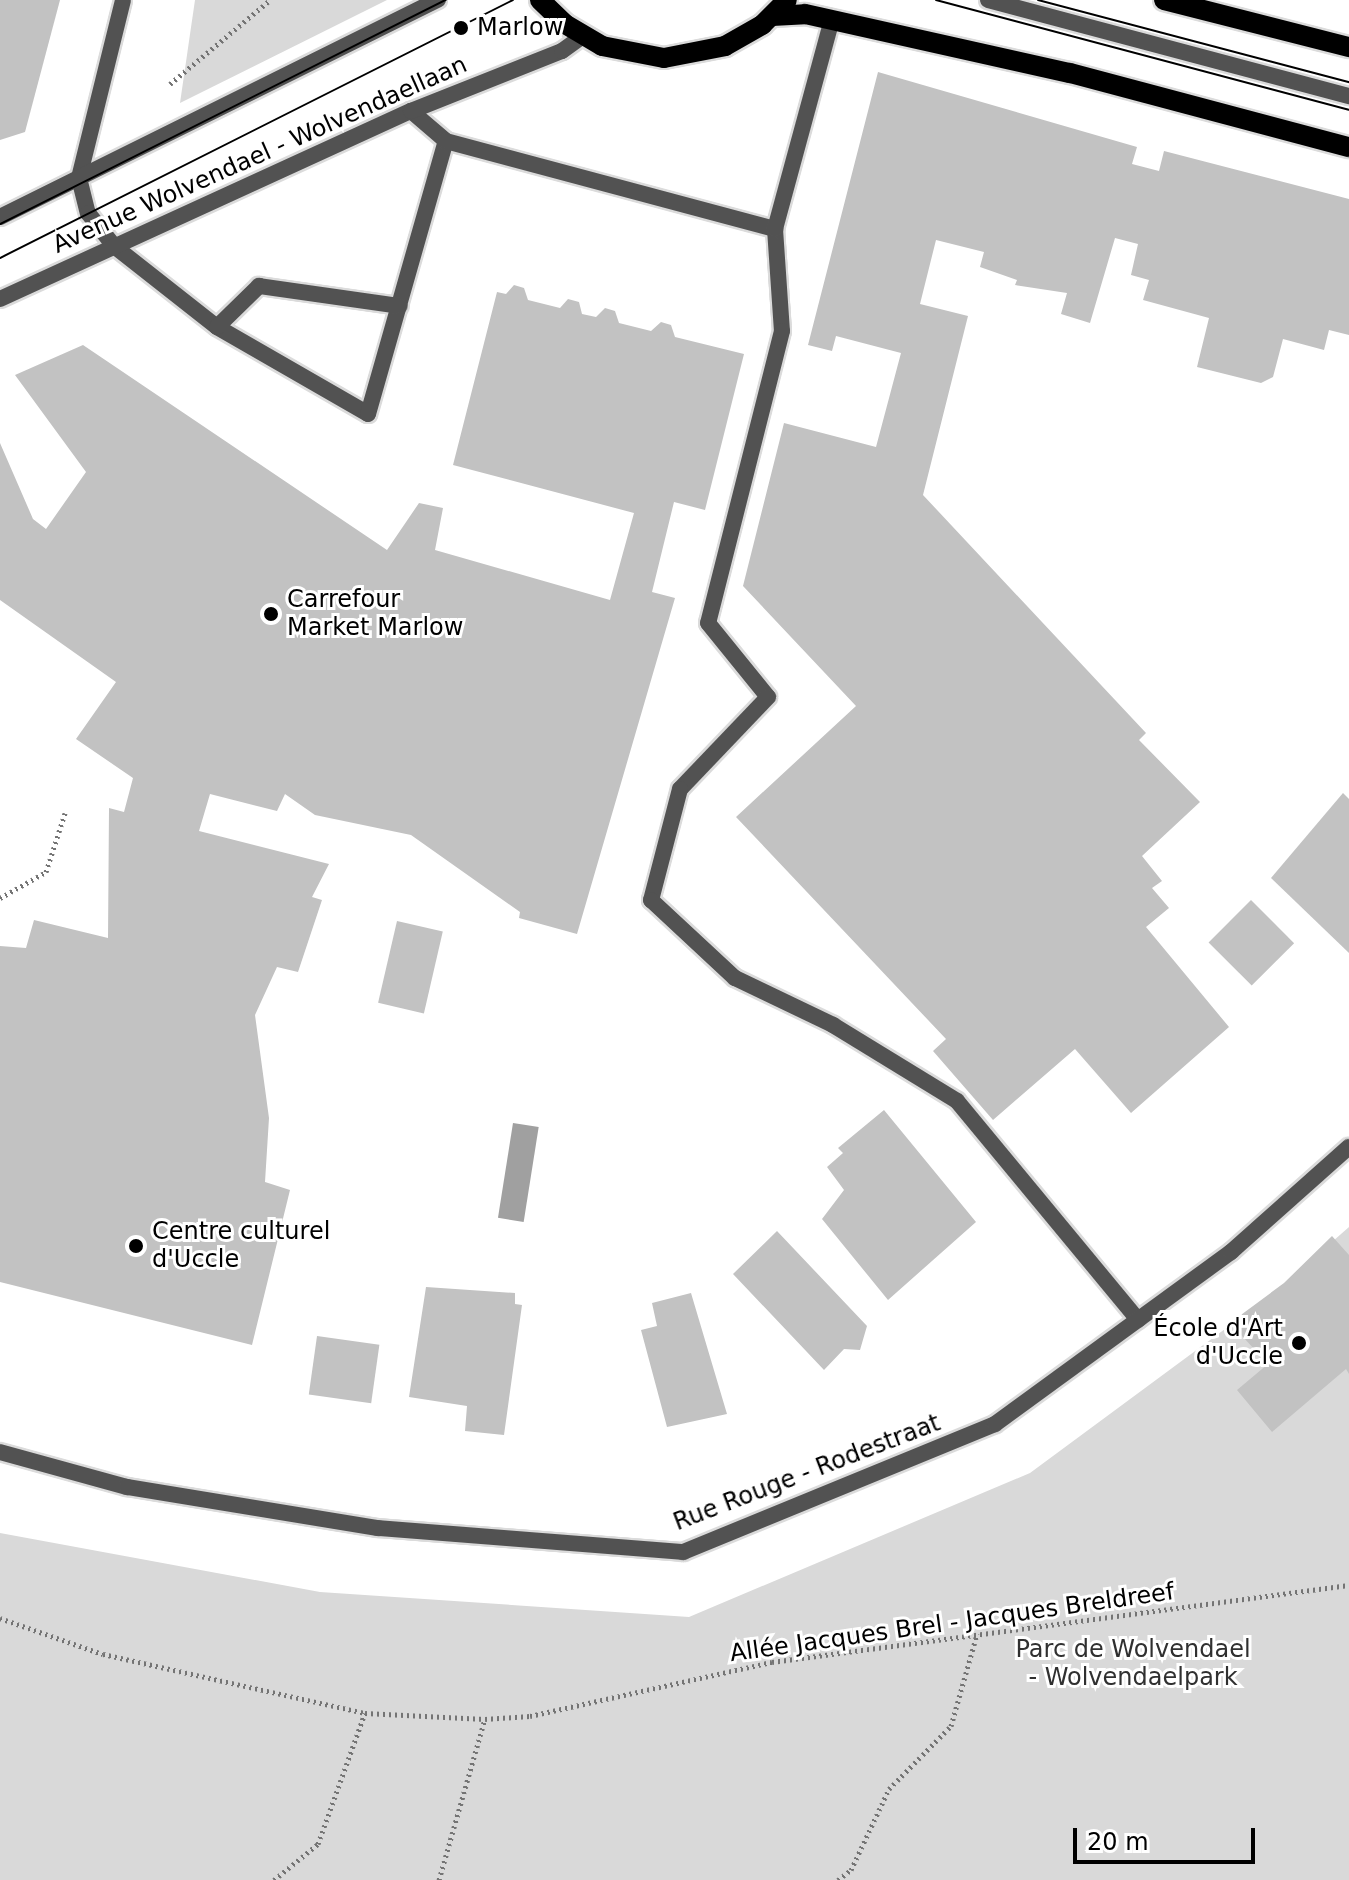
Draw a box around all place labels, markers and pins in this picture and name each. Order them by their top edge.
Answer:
place label: Marlow [477,14,563,42]
marker: Marlow [452,19,470,37]
place label: Carrefour Market Marlow [287,586,463,642]
marker: Carrefour Market Marlow [262,605,280,623]
place label: Centre culturel d'Uccle [152,1218,330,1274]
marker: Centre culturel d'Uccle [127,1237,145,1255]
place label: École d'Art d'Uccle [1153,1315,1283,1371]
marker: École d'Art d'Uccle [1290,1334,1308,1352]

